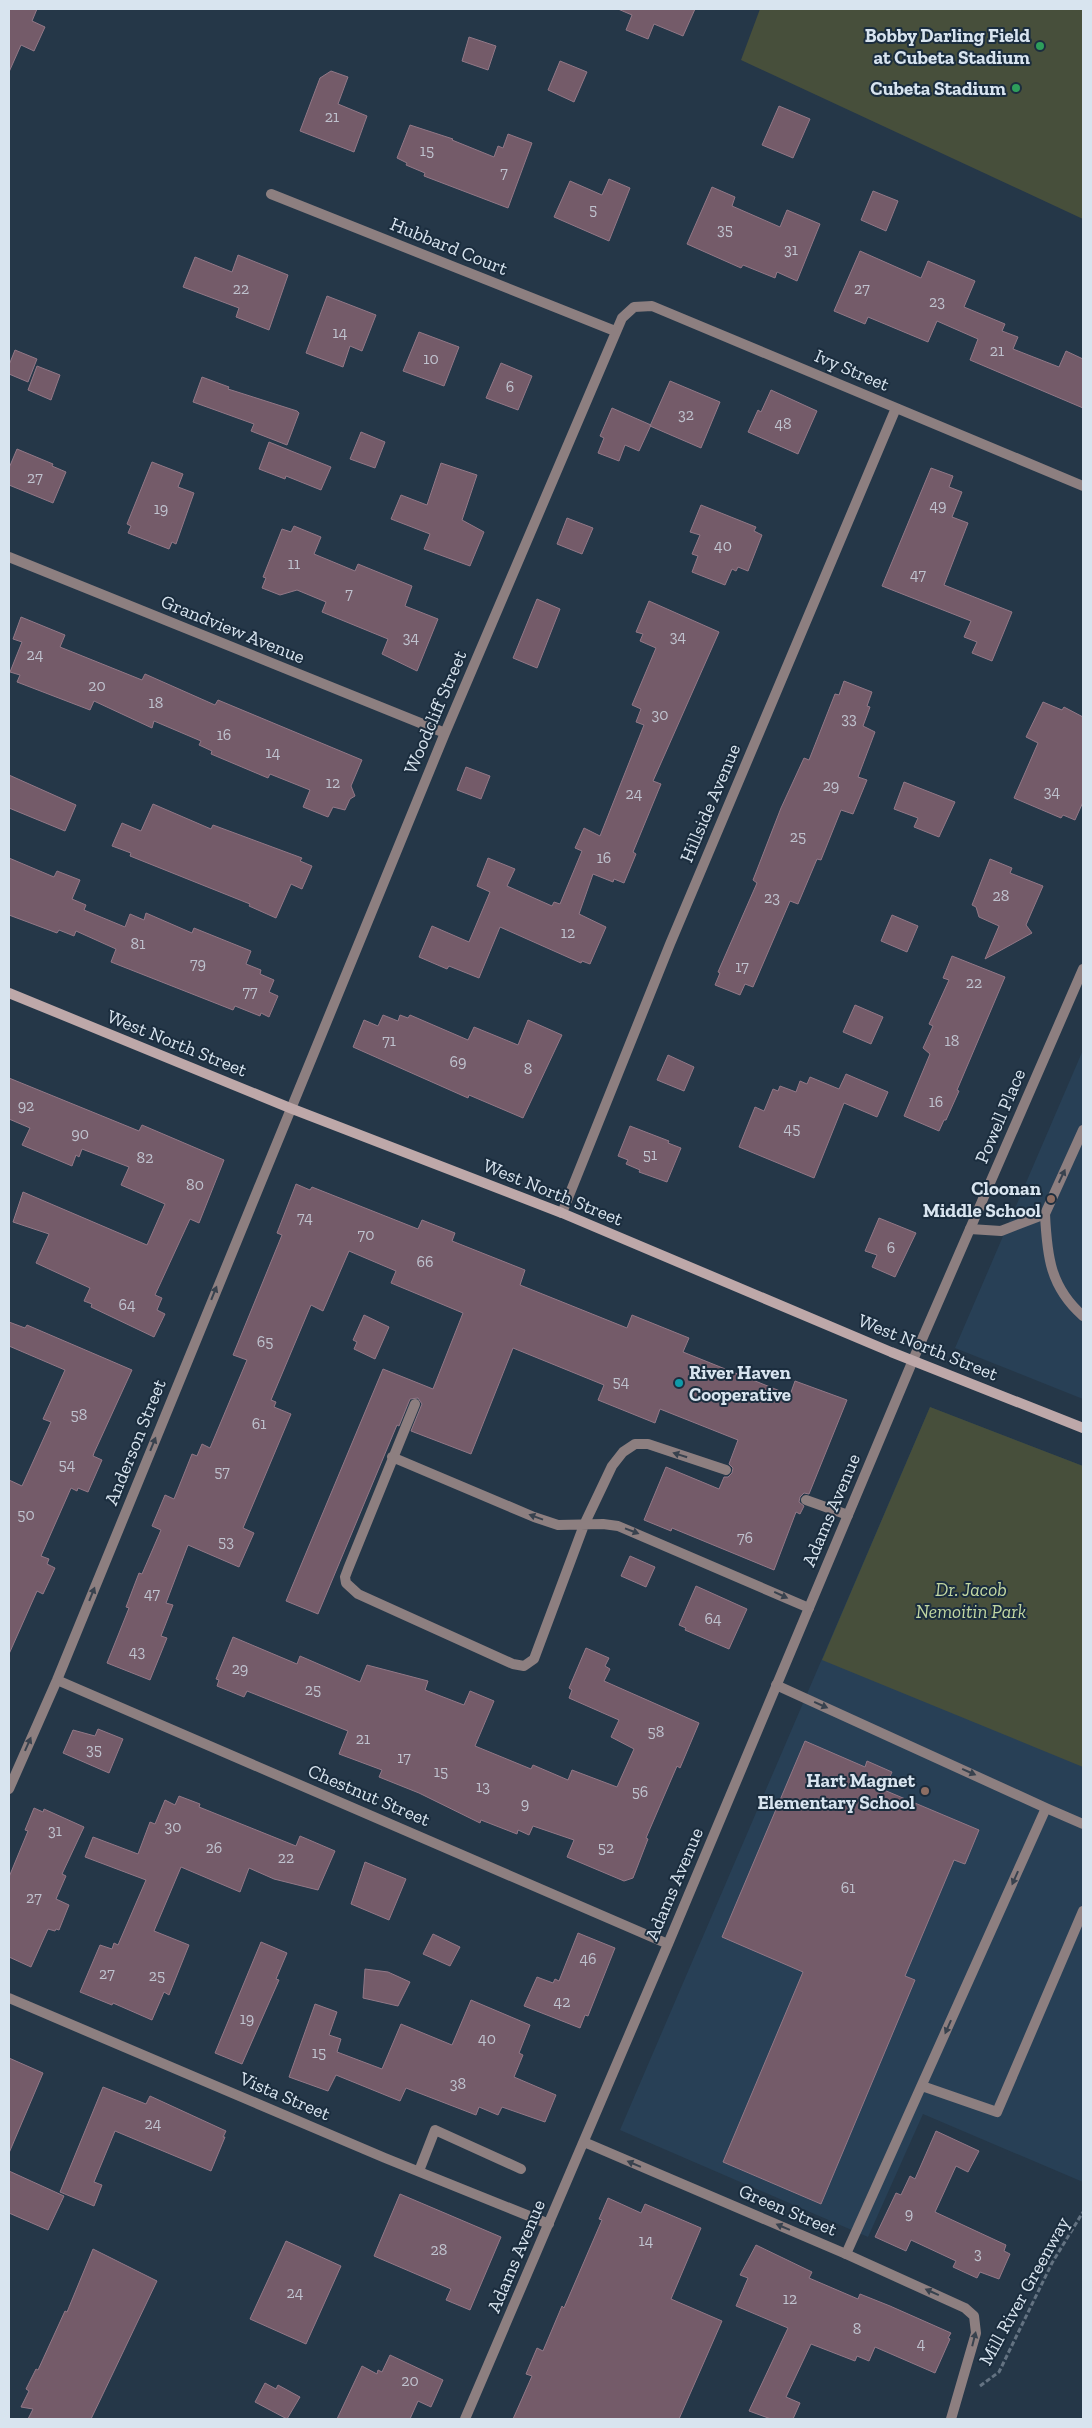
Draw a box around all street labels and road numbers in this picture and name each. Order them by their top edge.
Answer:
street label: Hubbard Court [387,212,511,280]
street label: Ivy Street [811,344,893,396]
street label: Grandview Avenue [158,590,308,668]
street label: Woodcliff Street [399,647,471,777]
street label: Hillside Avenue [675,740,745,866]
street label: West North Street [104,1004,250,1082]
street label: Powell Place [970,1065,1030,1167]
street label: West North Street [480,1153,626,1231]
street label: West North Street [855,1308,1001,1386]
street label: Anderson Street [99,1376,171,1508]
street label: Adams Avenue [797,1450,865,1570]
street label: Chestnut Street [305,1759,433,1831]
street label: Adams Avenue [640,1824,708,1944]
street label: Vista Street [235,2066,334,2125]
street label: Green Street [736,2179,840,2241]
street label: Adams Avenue [482,2196,550,2316]
street label: Mill River Greenway [974,2213,1074,2369]

